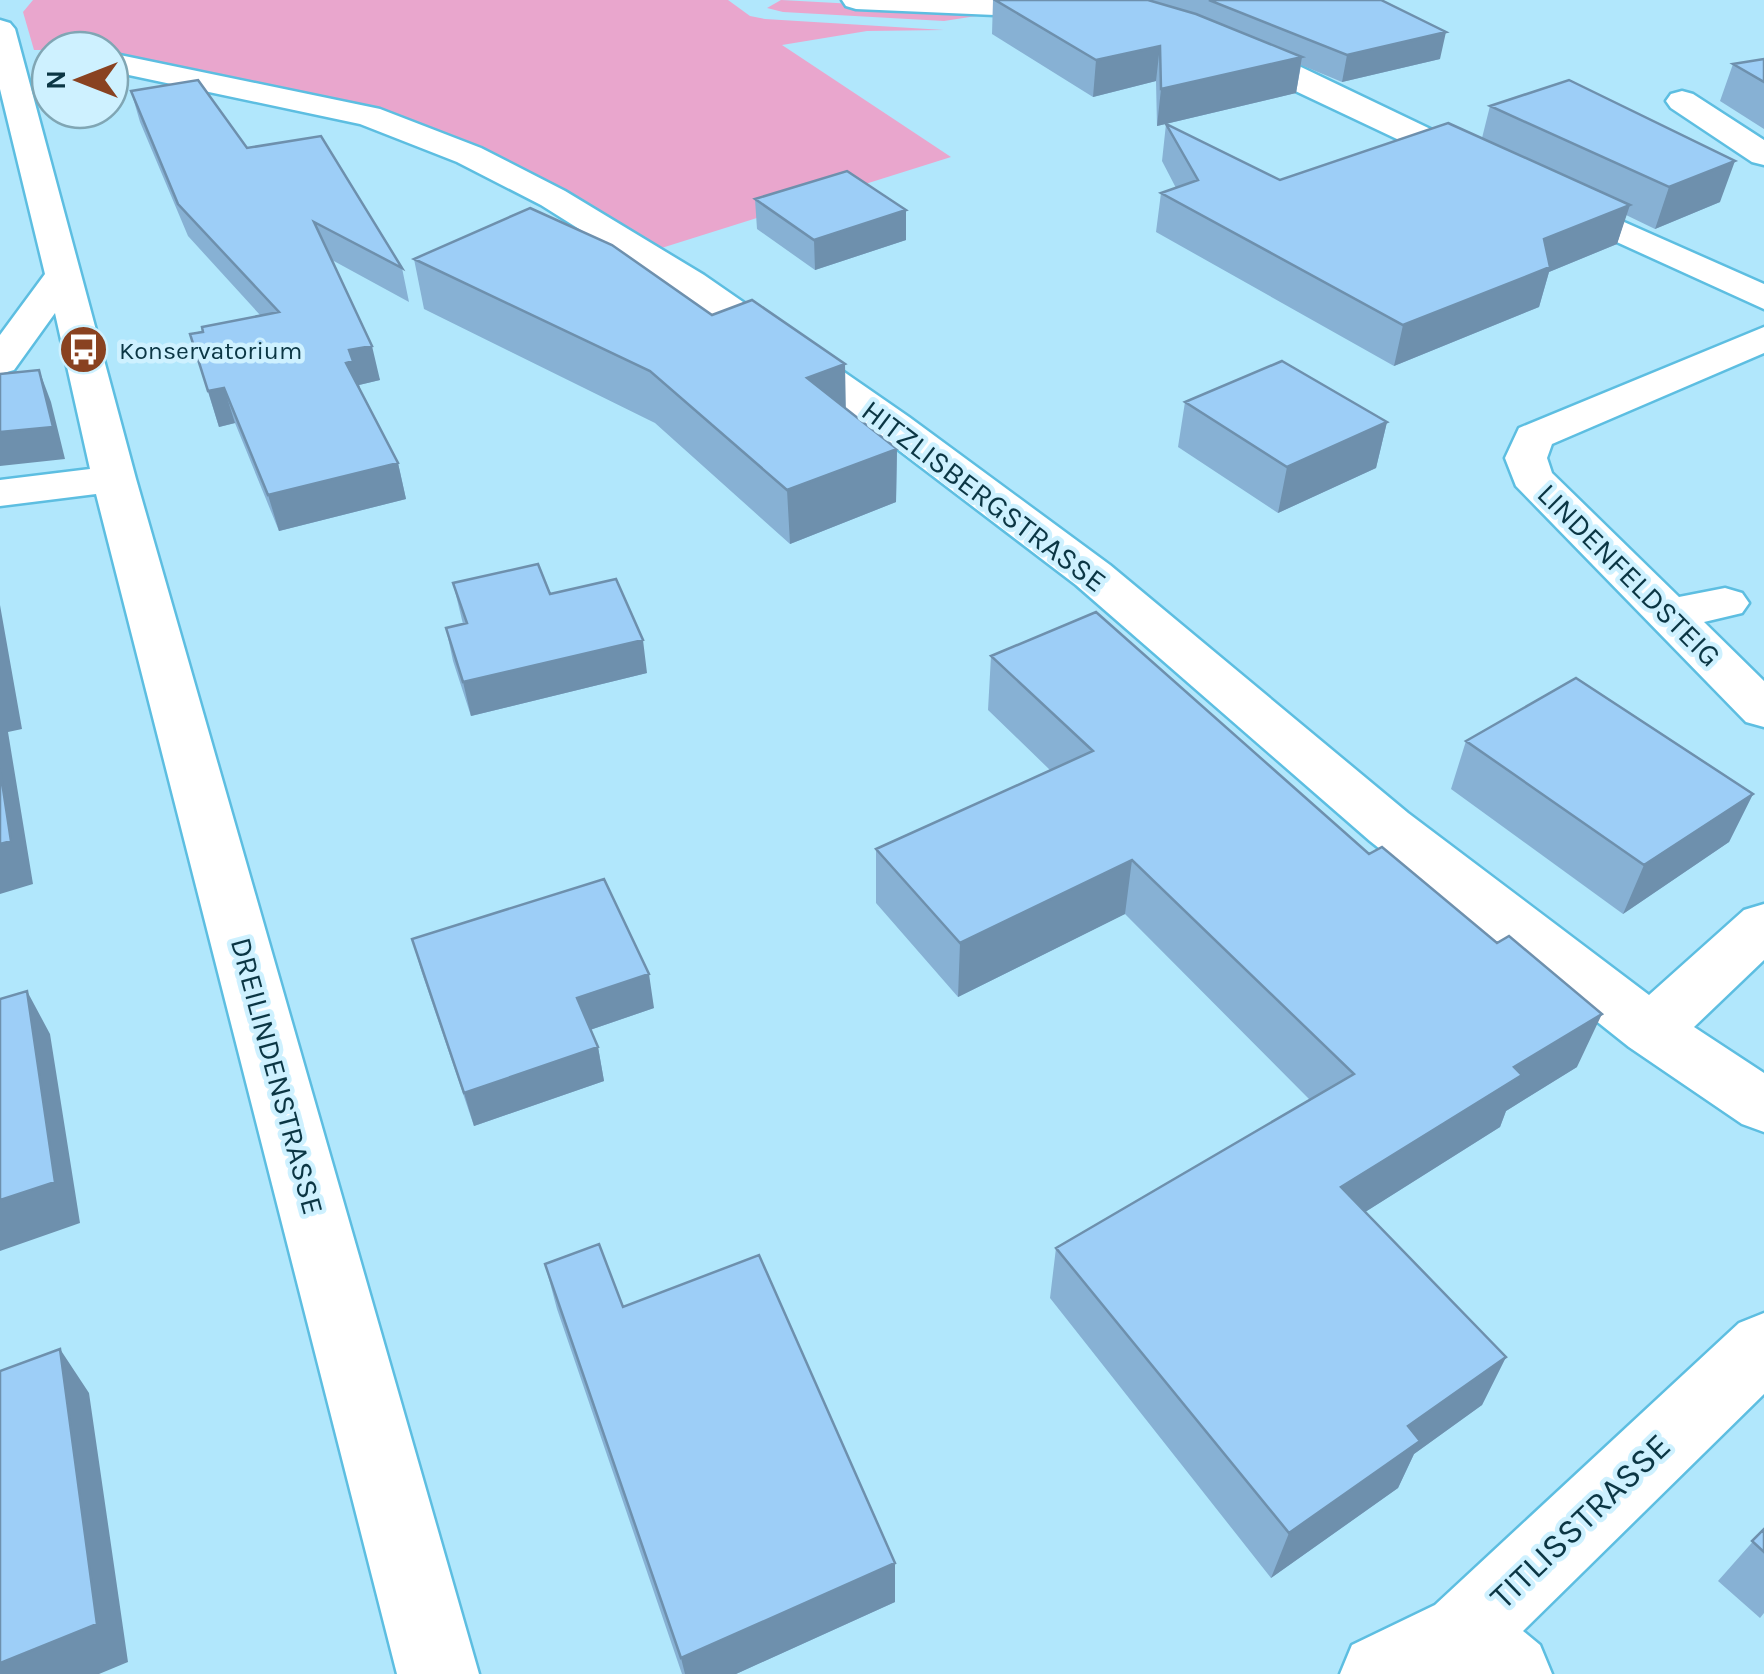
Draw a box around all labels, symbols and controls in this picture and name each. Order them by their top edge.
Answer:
north arrow [30,30,130,130]
text: N [39,70,72,90]
bus stop icon: Konservatorium [58,324,110,376]
place label: Konservatorium [119,336,302,365]
street label: HITZLISBERGSTRASSE [855,392,1113,600]
street label: LINDENFELDSTEIG [1530,476,1728,674]
street label: DREILINDENSTRASSE [223,933,331,1219]
street label: TITLISSTRASSE [1482,1425,1679,1618]

